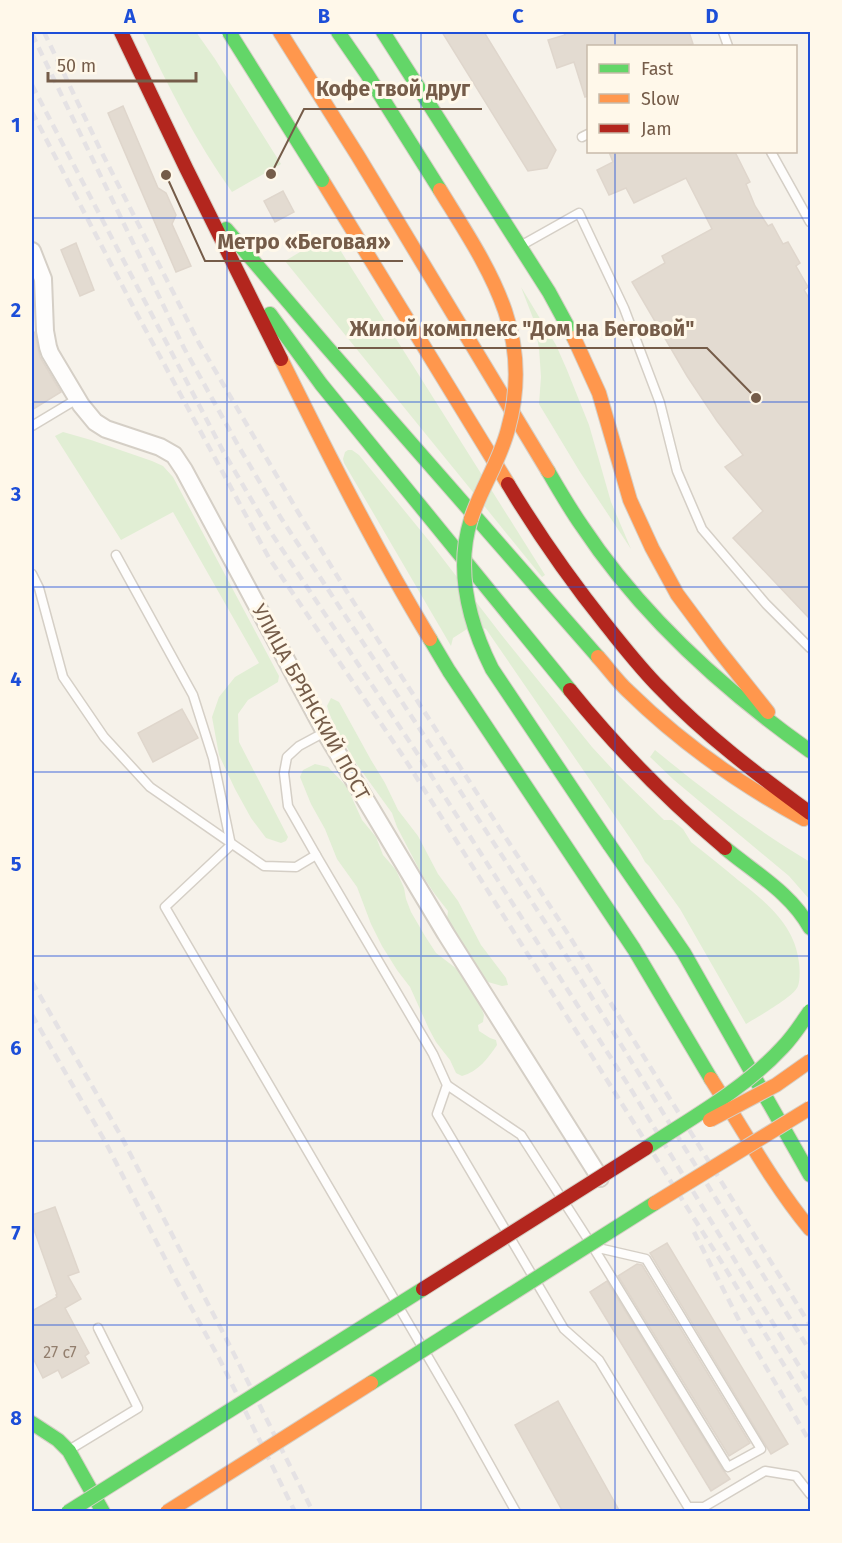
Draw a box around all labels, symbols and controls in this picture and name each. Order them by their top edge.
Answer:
text: A [123,4,137,28]
text: B [318,4,330,28]
text: C [512,4,524,28]
text: D [705,4,719,28]
scale bar [48,45,196,83]
legend [587,45,797,153]
text: 50 m [57,55,96,77]
text: Fast [641,58,674,80]
callout: Кофе твой друг [304,70,482,109]
text: Кофе твой друг [316,76,471,102]
text: Slow [641,88,680,110]
text: 1 [11,113,21,137]
text: Jam [641,118,672,140]
callout: Метро «Беговая» [205,222,403,261]
text: Метро «Беговая» [217,229,391,255]
text: 2 [11,298,21,322]
callout: Жилой комплекс "Дом на Беговой" [338,309,707,348]
text: Жилой комплекс "Дом на Беговой" [349,316,694,342]
text: 3 [10,482,21,506]
street label: УЛИЦА БРЯНСКИЙ ПОСТ [247,600,375,805]
text: 4 [10,667,22,691]
text: 5 [11,852,22,876]
text: 6 [10,1036,22,1060]
text: 7 [11,1221,21,1245]
house number: 27 с7 [43,1343,77,1362]
text: 8 [10,1406,22,1430]

